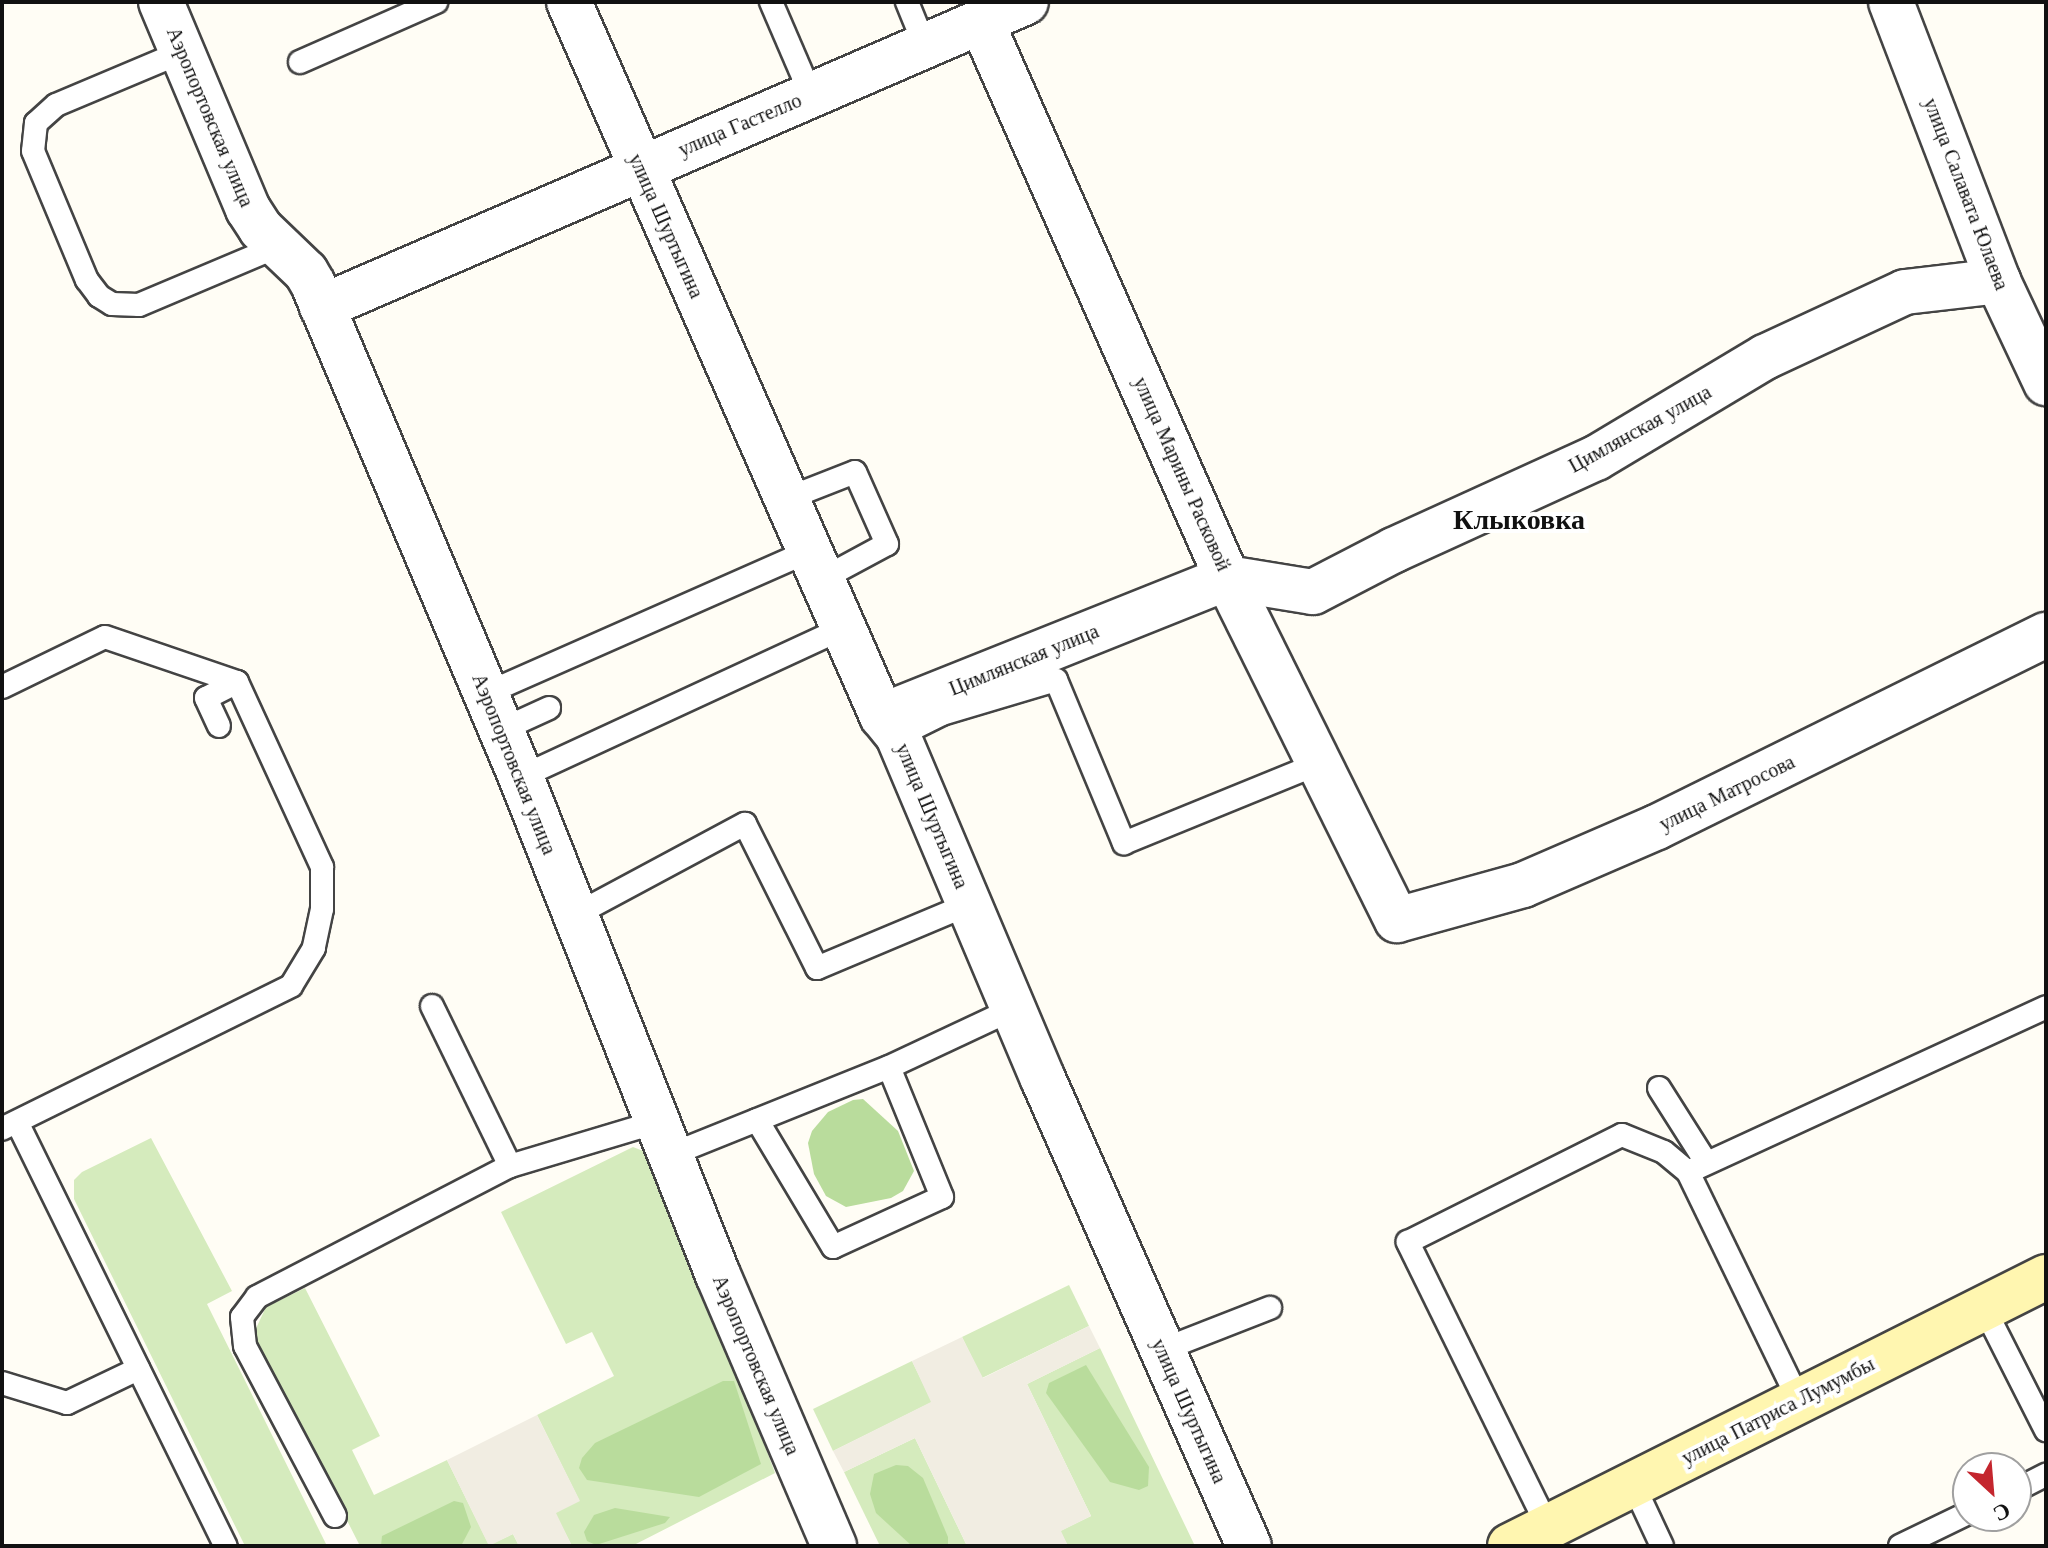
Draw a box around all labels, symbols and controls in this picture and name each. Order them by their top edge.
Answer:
street label: Аэропортовская улица [161,24,259,210]
street label: улица Гастелло [675,88,805,162]
street label: улица Салавата Юлаева [1918,95,2014,293]
street label: улица Шуртыгина [623,150,709,302]
street label: улица Марины Расковой [1128,373,1236,575]
street label: Цимлянская улица [1565,380,1715,478]
district label: Клыковка [1453,503,1585,537]
street label: Цимлянская улица [946,619,1102,701]
street label: Аэропортовская улица [467,670,561,858]
street label: улица Шуртыгина [891,740,973,892]
street label: улица Матросова [1655,750,1799,836]
street label: Аэропортовская улица [707,1272,805,1458]
street label: улица Шуртыгина [1146,1335,1232,1487]
street label: улица Патриса Лумумбы [1678,1352,1878,1470]
north arrow [1952,1452,2032,1532]
text: С [1989,1497,2015,1528]

